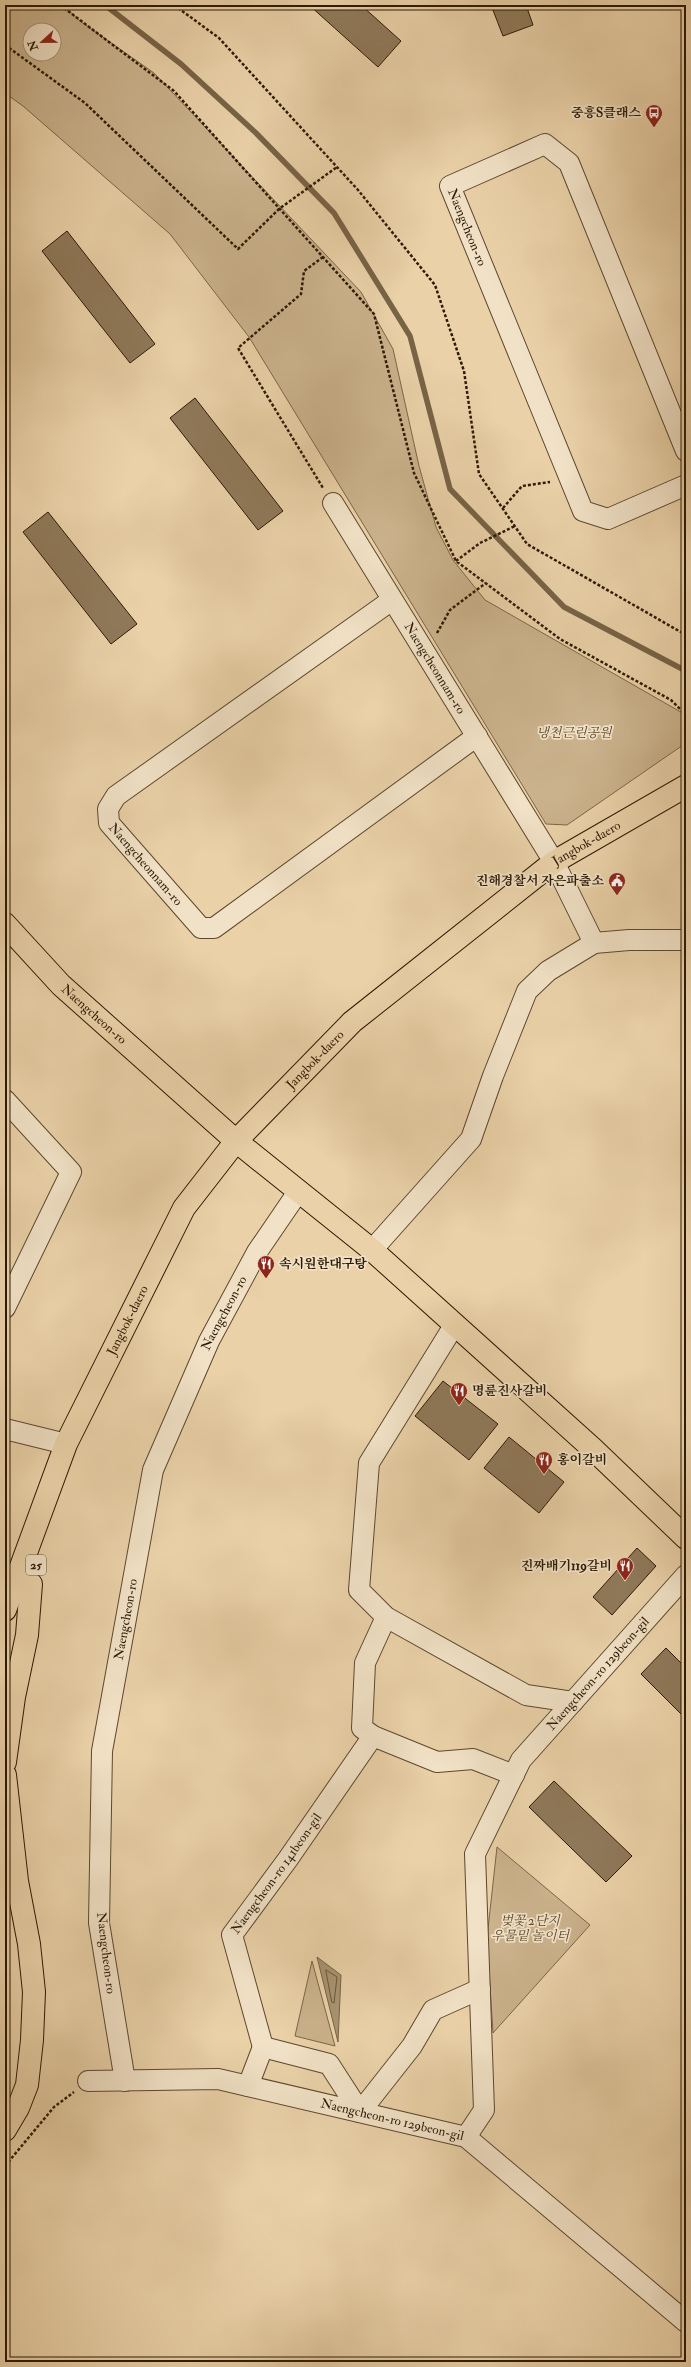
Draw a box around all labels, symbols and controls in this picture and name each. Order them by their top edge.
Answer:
north arrow [22,22,62,62]
text: N [25,37,41,53]
bus stop icon: 중흥S클래스 [644,103,664,128]
place label: 중흥S클래스 [571,105,641,121]
street label: Naengcheon-ro [444,186,490,268]
street label: Naengcheonnam-ro [401,620,469,717]
park label: 냉천근린공원 [536,725,613,741]
street label: Jangbok-daero [549,817,624,870]
street label: Naengcheonnam-ro [105,820,186,909]
public building icon: 진해경찰서 자은파출소 [607,871,627,896]
place label: 진해경찰서 자은파출소 [476,873,604,889]
street label: Naengcheon-ro [58,981,130,1048]
street label: Jangbok-daero [282,1027,347,1093]
restaurant icon: 속시원한대구탕 [256,1254,276,1279]
place label: 속시원한대구탕 [279,1256,367,1272]
street label: Naengcheon-ro [198,1273,251,1353]
street label: Jangbok-daero [103,1283,152,1359]
restaurant icon: 명륜진사갈비 [449,1381,469,1406]
place label: 명륜진사갈비 [472,1383,547,1399]
restaurant icon: 홍이갈비 [534,1450,554,1475]
place label: 홍이갈비 [557,1452,607,1468]
road number: 25 [26,1555,46,1575]
restaurant icon: 진짜배기119갈비 [615,1556,635,1581]
place label: 진짜배기119갈비 [521,1558,612,1574]
street label: Naengcheon-ro [111,1577,141,1661]
street label: Naengcheon-ro 129beon-gil [543,1613,653,1734]
street label: Naengcheon-ro 141beon-gil [228,1810,326,1937]
street label: Naengcheon-ro [93,1911,119,1995]
park label: 벚꽃 2단지 우물밑 놀이터 [491,1913,570,1944]
street label: Naengcheon-ro 129beon-gil [319,2095,466,2144]

